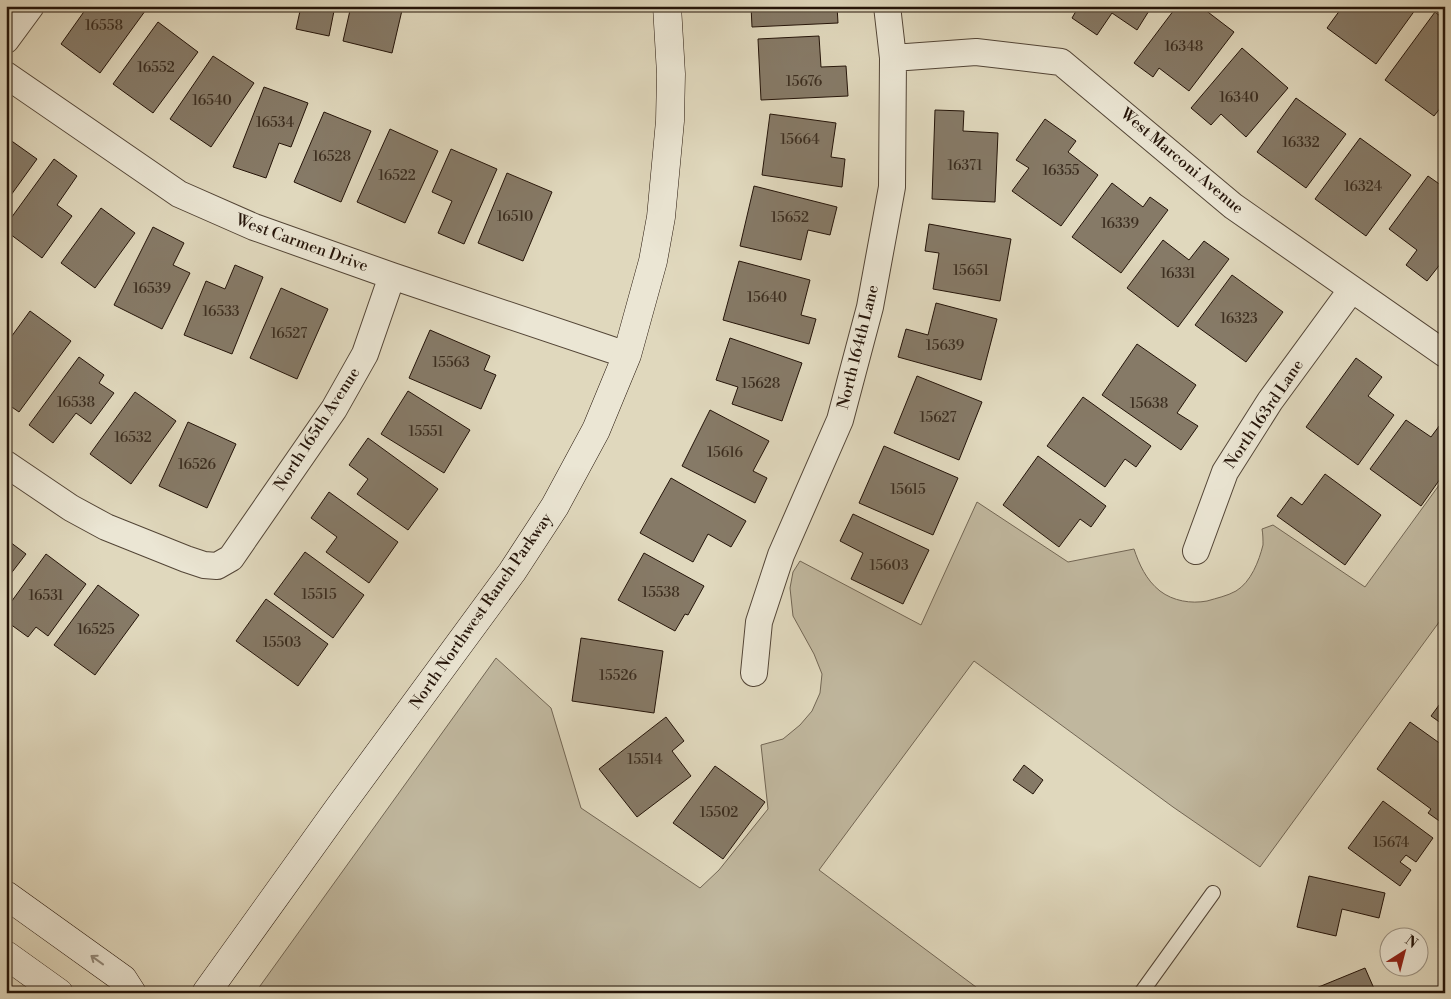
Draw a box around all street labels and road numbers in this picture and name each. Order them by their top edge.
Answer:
street label: West Marconi Avenue [1116,103,1248,218]
street label: West Carmen Drive [232,209,371,276]
street label: North 164th Lane [833,283,883,411]
street label: North 163rd Lane [1220,356,1308,472]
street label: North 165th Avenue [270,364,364,494]
street label: North Northwest Ranch Parkway [405,509,557,713]

